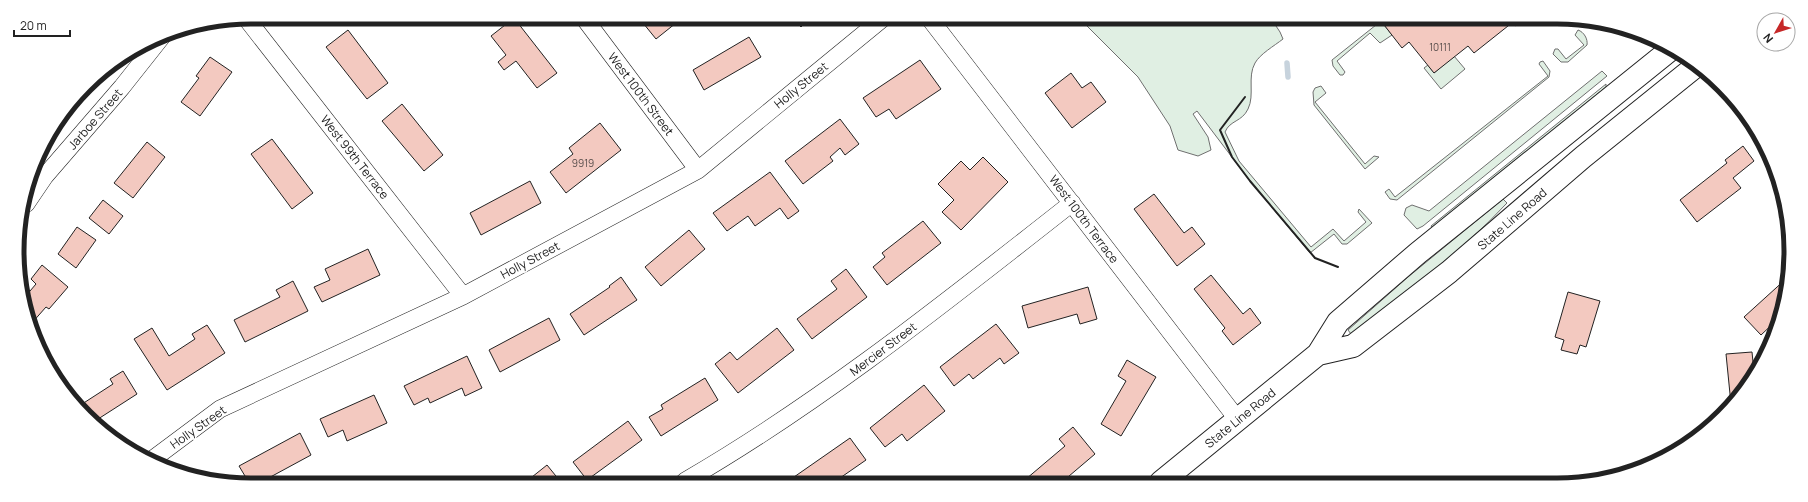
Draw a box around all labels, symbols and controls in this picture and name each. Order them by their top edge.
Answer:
scale bar [14,12,70,38]
north arrow [1756,12,1796,52]
text: 20 m [20,17,47,34]
text: N [1759,31,1776,46]
house number: 10111 [1429,40,1451,54]
street label: West 100th Street [604,49,678,139]
street label: Holly Street [770,58,832,112]
street label: Jarboe Street [64,85,126,153]
street label: West 99th Terrace [317,112,393,202]
house number: 9919 [572,156,594,170]
street label: West 100th Terrace [1045,171,1123,267]
street label: State Line Road [1474,184,1550,254]
street label: Holly Street [497,237,563,283]
street label: Mercier Street [846,318,920,380]
street label: State Line Road [1201,384,1279,452]
street label: Holly Street [167,401,230,453]

